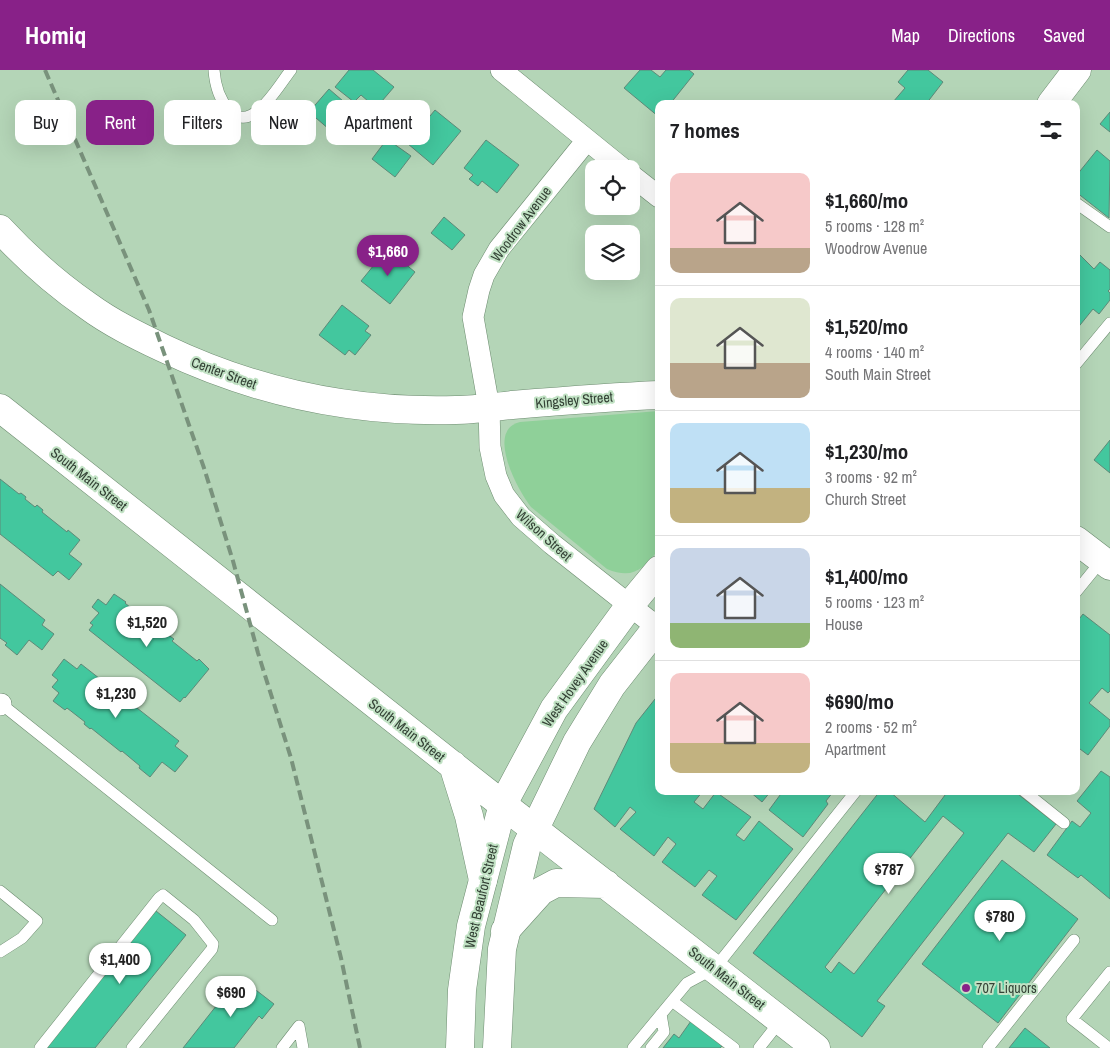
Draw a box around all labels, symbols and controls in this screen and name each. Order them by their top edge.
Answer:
text: Homiq [25,19,86,51]
text: Map [891,23,920,48]
text: Directions [948,23,1015,48]
text: Saved [1043,23,1085,48]
chip: Buy [15,100,76,145]
chip: Rent [86,100,154,145]
chip: Filters [164,100,241,145]
chip: New [251,100,316,145]
chip: Apartment [326,100,430,145]
text: 7 homes [670,116,740,145]
icon: filters [1037,116,1065,144]
map controls [585,160,640,280]
button: locate [585,160,640,215]
street label: Woodrow Avenue [487,183,555,265]
text: $1,660/mo [825,186,908,215]
icon: home [710,193,770,253]
text: 5 rooms · 128 m² [825,215,924,237]
button: layers [585,225,640,280]
pin: $1,660 [347,234,429,277]
text: Woodrow Avenue [825,237,927,259]
text: $1,660 [368,240,408,262]
text: $1,520/mo [825,312,908,341]
icon: home [710,318,770,378]
text: 4 rooms · 140 m² [825,341,924,363]
street label: Center Street [189,353,259,393]
text: South Main Street [825,363,931,385]
street label: Kingsley Street [534,388,614,412]
text: $1,230/mo [825,437,908,466]
street label: South Main Street [47,443,131,515]
icon: home [710,443,770,503]
text: 3 rooms · 92 m² [825,466,917,488]
text: Church Street [825,488,906,510]
street label: Wilson Street [512,505,576,565]
text: $1,400/mo [825,562,908,591]
icon: home [710,568,770,628]
text: 5 rooms · 123 m² [825,591,924,613]
pin: $1,520 [106,606,188,648]
text: $1,520 [127,611,167,633]
text: House [825,613,863,635]
street label: West Hovey Avenue [538,636,612,730]
pin: $1,230 [75,676,157,719]
text: $1,230 [96,682,136,704]
text: $690/mo [825,687,894,716]
icon: home [710,693,770,753]
street label: South Main Street [365,694,449,766]
text: 2 rooms · 52 m² [825,716,917,738]
text: Apartment [825,738,886,760]
street label: West Beaufort Street [460,842,502,950]
pin: $787 [859,852,919,895]
text: $787 [874,858,904,880]
pin: $780 [970,900,1030,942]
text: $780 [985,905,1015,927]
pin: $1,400 [79,942,161,985]
street label: South Main Street [685,942,769,1014]
text: $1,400 [100,948,140,970]
pin: $690 [201,976,261,1018]
place label: 707 Liquors [976,979,1037,997]
text: $690 [216,981,246,1003]
marker: 707 Liquors [960,982,972,994]

